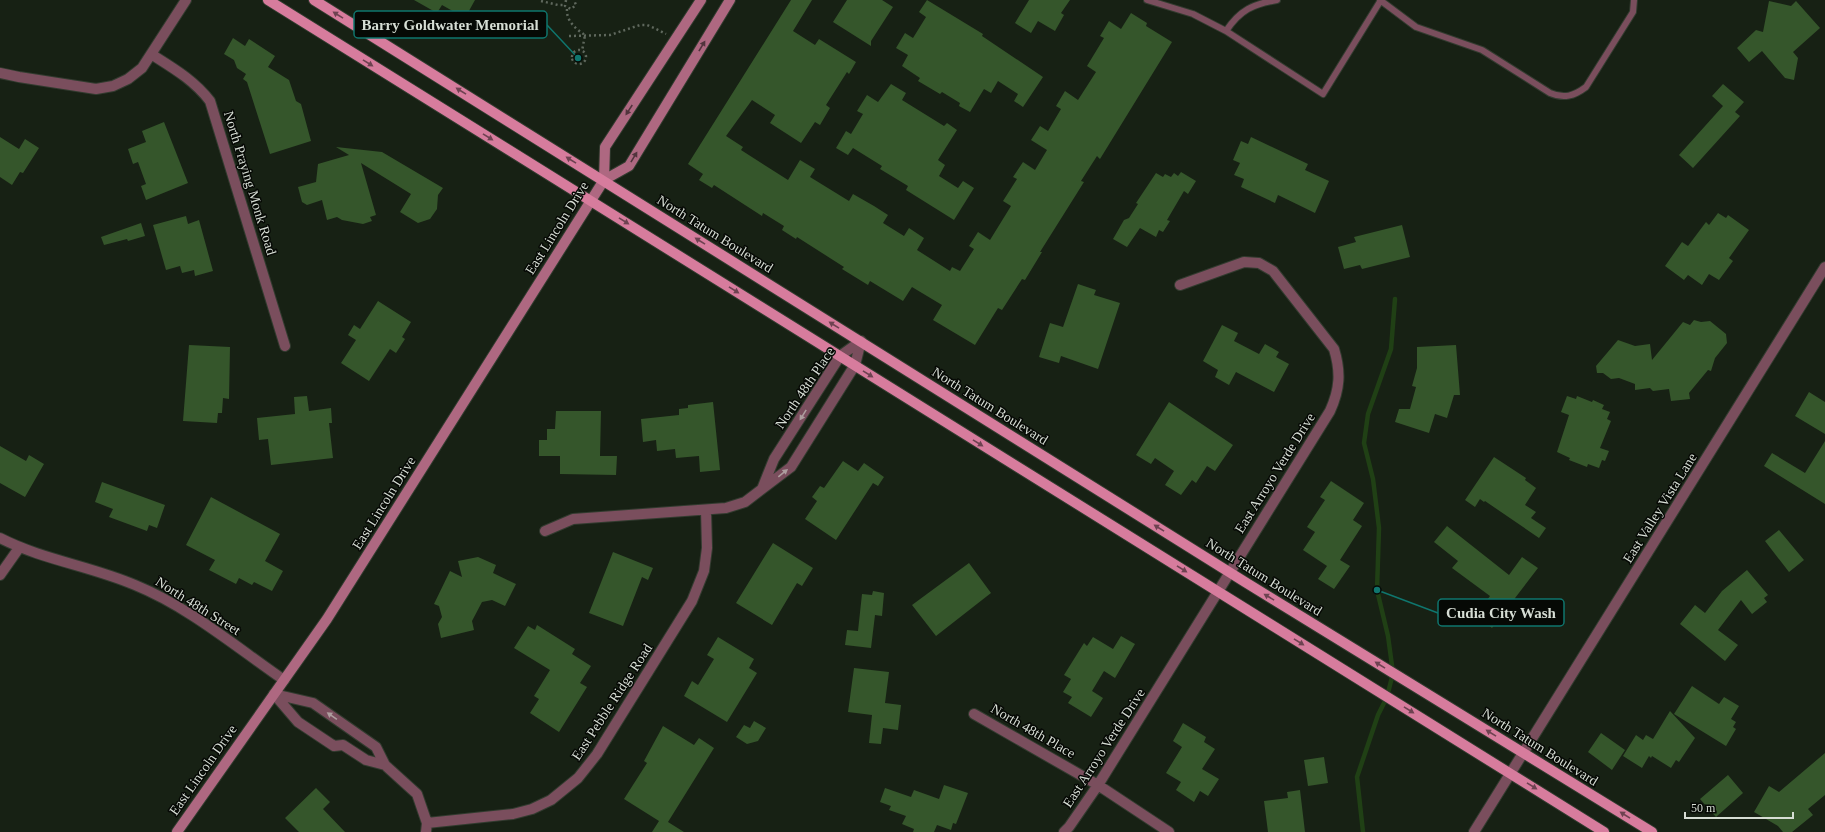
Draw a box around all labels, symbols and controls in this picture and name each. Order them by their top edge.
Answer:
one-way arrow [333,11,343,19]
callout: Barry Goldwater Memorial [354,11,547,38]
text: Barry Goldwater Memorial [361,17,539,33]
one-way arrow [699,40,706,52]
one-way arrow [362,60,374,67]
one-way arrow [455,87,466,95]
one-way arrow [625,104,632,116]
street label: North Praying Monk Road [221,109,279,257]
one-way arrow [482,134,494,141]
one-way arrow [631,151,638,163]
one-way arrow [565,156,577,163]
street label: East Lincoln Drive [522,179,592,277]
street label: North Tatum Boulevard [655,192,775,276]
one-way arrow [618,218,630,225]
one-way arrow [695,237,705,245]
one-way arrow [728,287,740,294]
one-way arrow [828,321,840,328]
street label: North 48th Place [772,344,838,432]
street label: North Tatum Boulevard [930,364,1050,448]
one-way arrow [862,370,874,377]
one-way arrow [799,410,807,420]
street label: East Arroyo Verde Drive [1232,410,1318,536]
one-way arrow [972,439,984,446]
street label: East Valley Vista Lane [1620,450,1700,566]
street label: East Lincoln Drive [349,454,419,552]
one-way arrow [778,469,788,478]
one-way arrow [1153,525,1165,532]
street label: North Tatum Boulevard [1204,535,1324,619]
one-way arrow [1176,566,1187,573]
street label: North 48th Street [153,574,243,638]
one-way arrow [1264,593,1274,601]
callout: Cudia City Wash [1438,599,1564,626]
text: Cudia City Wash [1446,605,1557,621]
one-way arrow [1294,638,1304,646]
street label: East Pebble Ridge Road [569,641,655,763]
one-way arrow [1375,661,1385,669]
street label: East Arroyo Verde Drive [1060,686,1148,810]
street label: North 48th Place [988,701,1078,761]
street label: North Tatum Boulevard [1480,705,1600,789]
one-way arrow [1403,707,1415,714]
one-way arrow [327,712,337,720]
street label: East Lincoln Drive [166,722,240,818]
one-way arrow [1485,730,1497,737]
one-way arrow [1526,783,1537,790]
scale bar [1685,794,1793,820]
text: 50 m [1691,801,1716,815]
one-way arrow [1620,811,1630,819]

